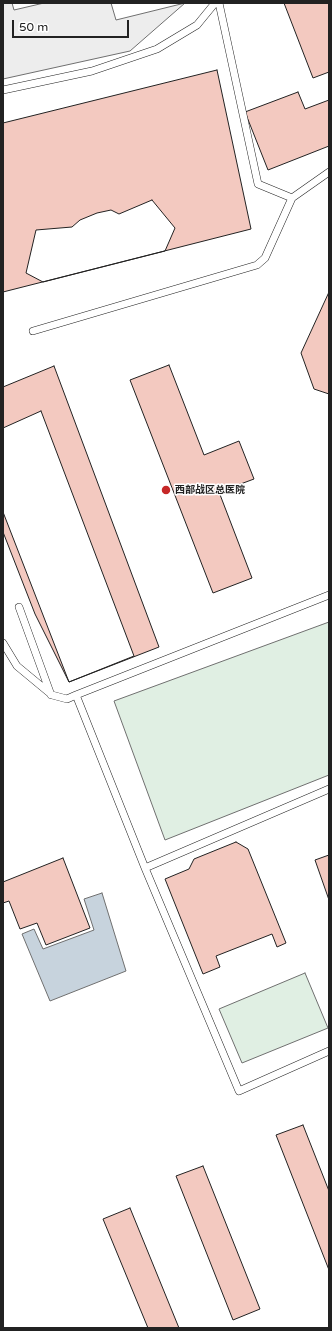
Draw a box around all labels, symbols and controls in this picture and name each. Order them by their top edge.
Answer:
scale bar [14,12,131,38]
text: 50 m [19,20,48,34]
marker: 西部战区总医院 [160,484,172,496]
place label: 西部战区总医院 [175,484,245,496]

